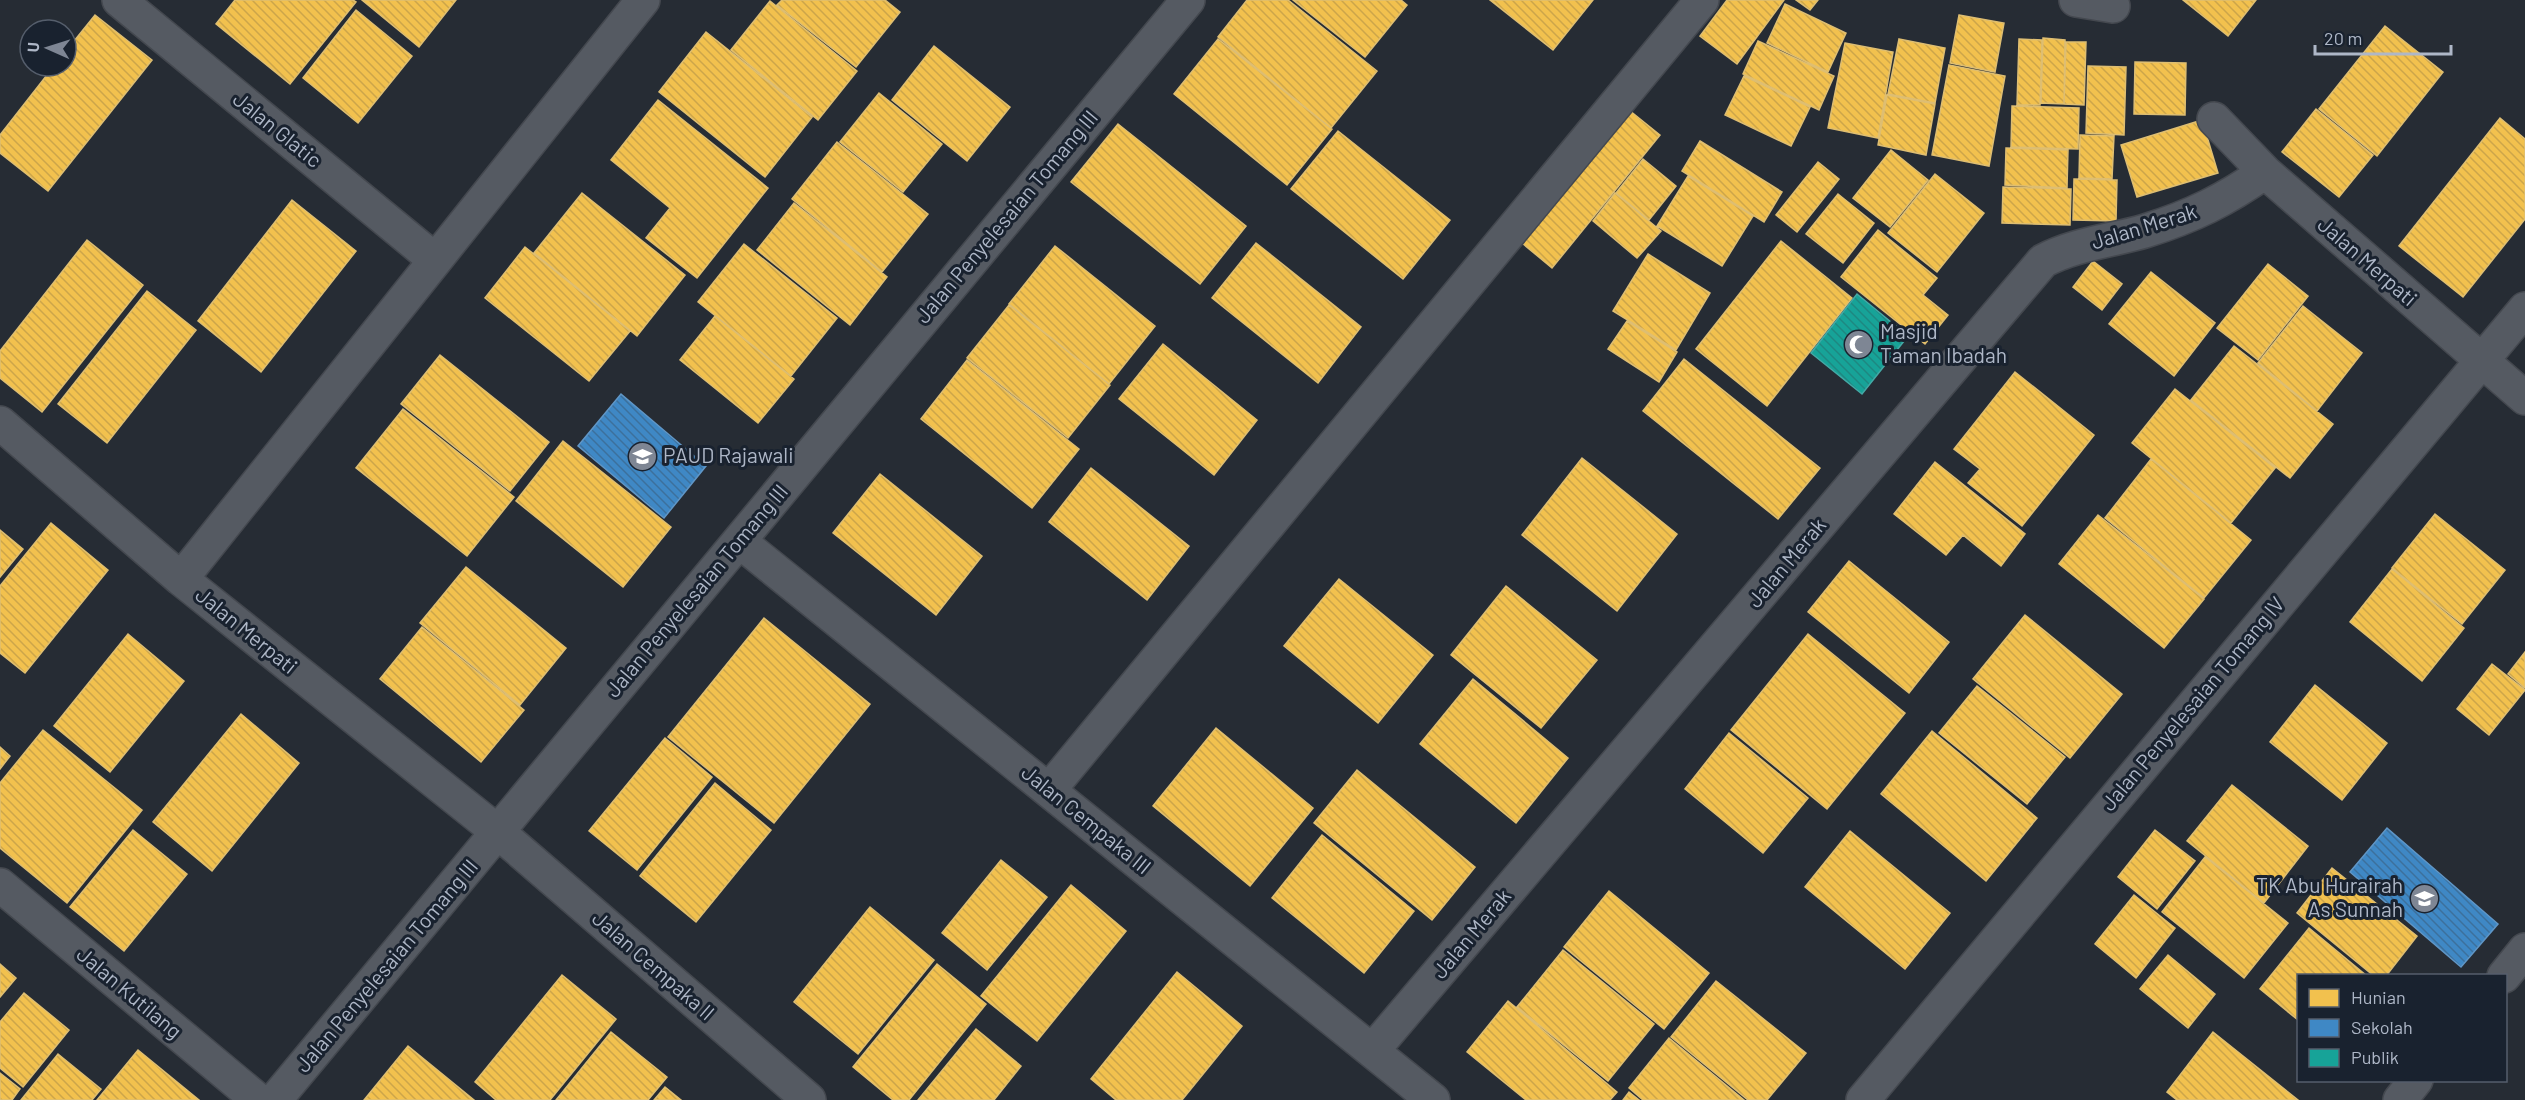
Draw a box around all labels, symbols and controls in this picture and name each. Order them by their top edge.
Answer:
north arrow [18,18,78,78]
scale bar [2315,18,2452,56]
text: 20 m [2324,27,2362,49]
text: U [23,42,42,53]
street label: Jalan Glatic [229,86,327,172]
street label: Jalan Penyelesaian Tomang III [909,105,1102,328]
street label: Jalan Merak [2088,198,2199,253]
street label: Jalan Merpati [2313,211,2423,311]
place label: Masjid Taman Ibadah [1880,318,2007,367]
mosque icon: Masjid Taman Ibadah [1843,328,1875,360]
school or university icon: PAUD Rajawali [626,440,658,472]
place label: PAUD Rajawali [663,442,794,467]
street label: Jalan Penyelesaian Tomang III [599,479,792,702]
street label: Jalan Merak [1741,512,1830,612]
street label: Jalan Merpati [191,581,303,678]
street label: Jalan Penyelesaian Tomang IV [2095,591,2289,815]
street label: Jalan Cempaka III [1017,759,1157,879]
street label: Jalan Penyelesaian Tomang III [289,854,482,1077]
place label: TK Abu Hurairah As Sunnah [2256,872,2403,921]
school or university icon: TK Abu Hurairah As Sunnah [2408,882,2440,914]
street label: Jalan Merak [1426,883,1515,983]
street label: Jalan Cempaka II [588,905,720,1025]
street label: Jalan Kutilang [72,941,187,1043]
legend [2297,974,2507,1082]
text: Hunian [2351,986,2406,1008]
text: Sekolah [2351,1016,2413,1038]
text: Publik [2351,1046,2399,1068]

